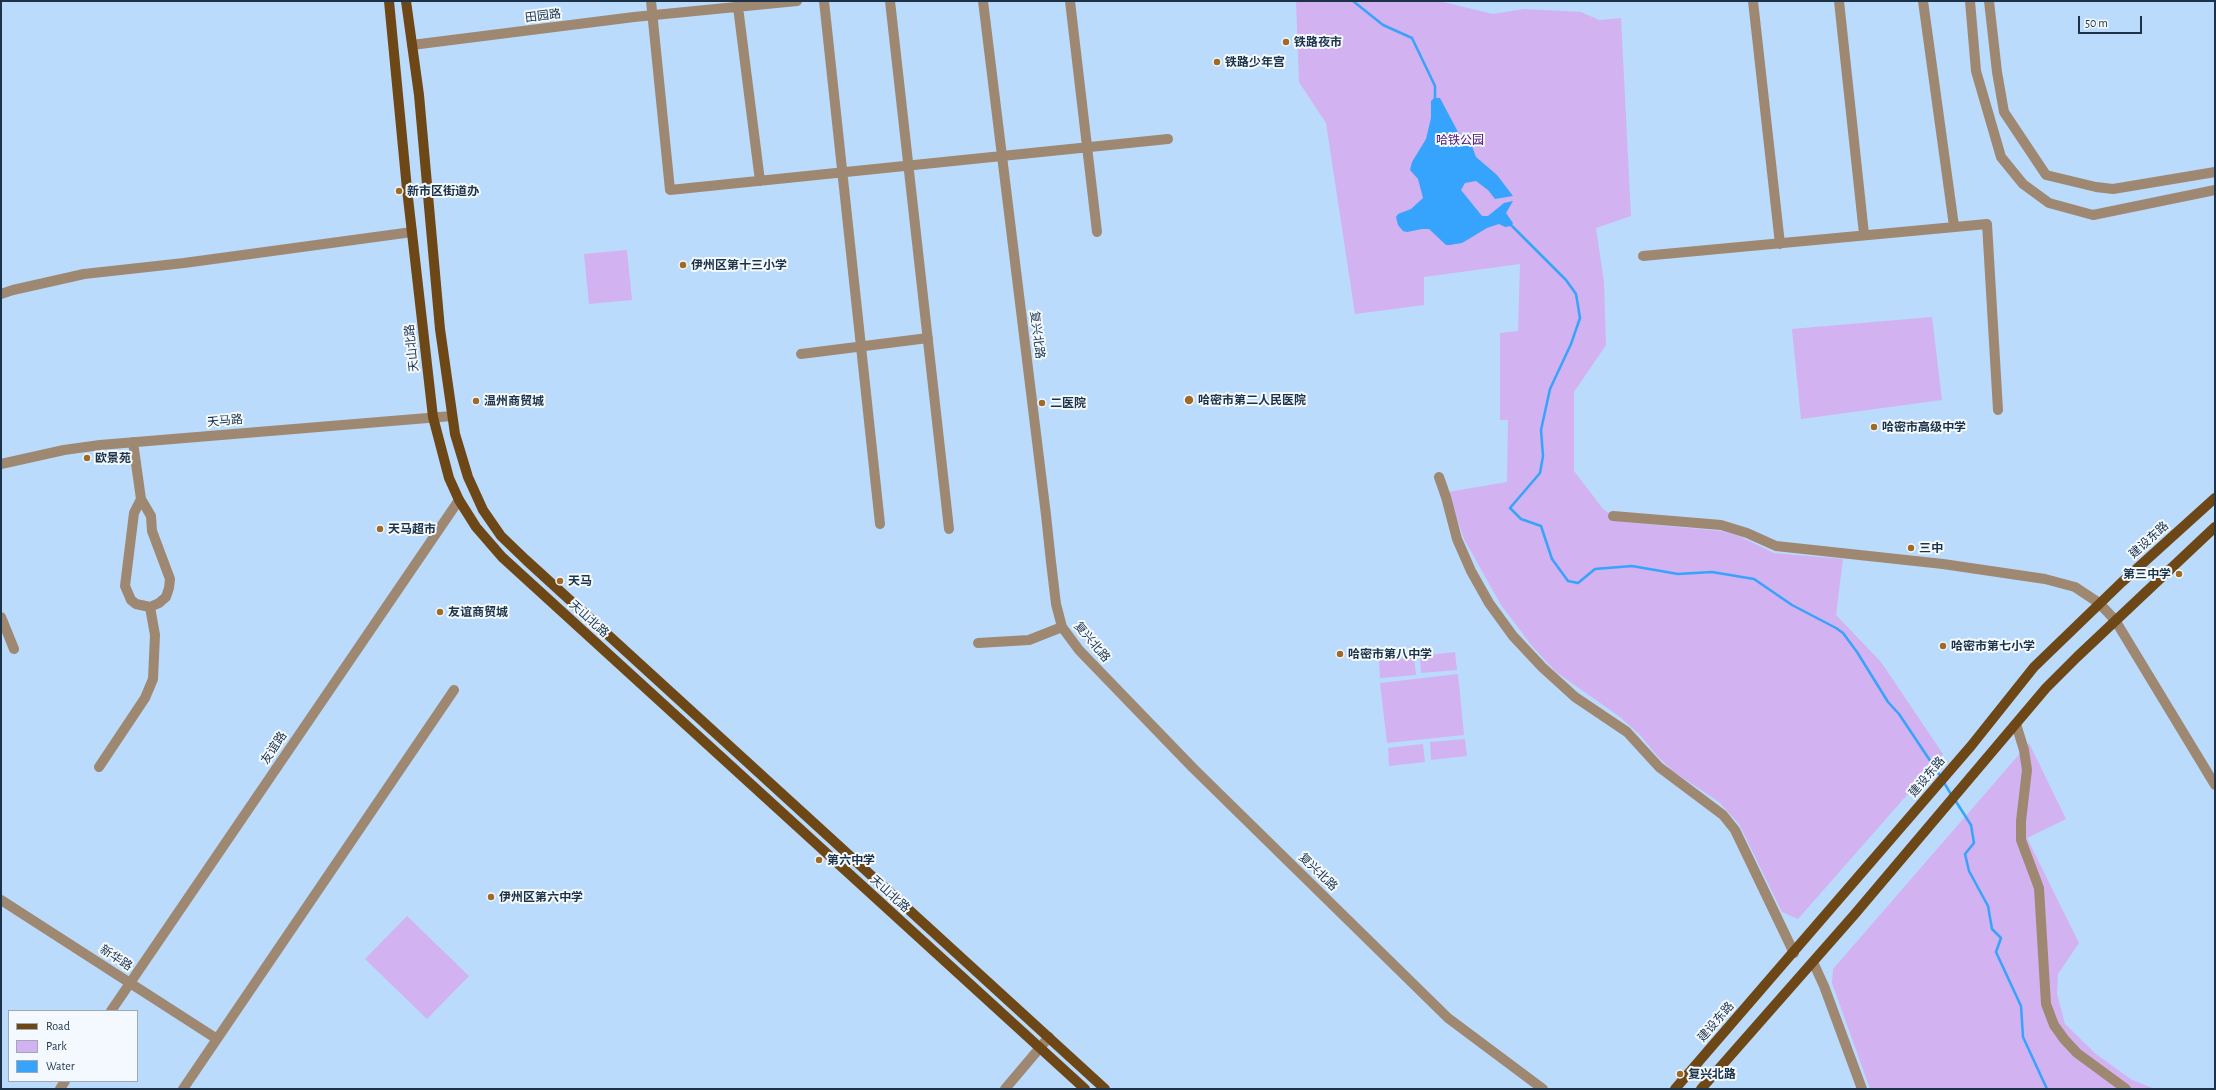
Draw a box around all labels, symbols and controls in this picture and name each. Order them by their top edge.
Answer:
street label: 田园路 [524,7,562,25]
scale bar [2080,8,2144,34]
text: 50 m [2085,17,2108,29]
place label: 铁路夜市 [1294,35,1342,49]
marker: 铁路夜市 [1281,37,1291,47]
place label: 铁路少年宫 [1225,55,1285,69]
marker: 铁路少年宫 [1212,57,1222,67]
park label: 哈铁公园 [1436,133,1484,147]
place label: 新市区街道办 [407,184,479,198]
marker: 新市区街道办 [394,186,404,196]
place label: 伊州区第十三小学 [691,258,787,272]
marker: 伊州区第十三小学 [678,260,688,270]
street label: 复兴北路 [1027,310,1047,360]
street label: 天山北路 [402,323,422,373]
place label: 哈密市第二人民医院 [1198,393,1306,407]
place label: 温州商贸城 [484,394,544,408]
marker: 哈密市第二人民医院 [1183,394,1195,406]
marker: 温州商贸城 [471,396,481,406]
place label: 二医院 [1050,396,1086,410]
marker: 二医院 [1037,398,1047,408]
street label: 天马路 [206,412,244,430]
place label: 哈密市高级中学 [1882,420,1966,434]
marker: 哈密市高级中学 [1869,422,1879,432]
place label: 欧景苑 [95,451,131,465]
marker: 欧景苑 [82,453,92,463]
street label: 建设东路 [2126,519,2172,561]
place label: 天马超市 [388,522,436,536]
marker: 天马超市 [375,524,385,534]
place label: 三中 [1919,541,1943,555]
marker: 三中 [1906,543,1916,553]
place label: 第三中学 [2123,567,2171,581]
marker: 第三中学 [2174,569,2184,579]
place label: 天马 [568,574,592,588]
marker: 天马 [555,576,565,586]
street label: 天山北路 [566,598,612,640]
place label: 友谊商贸城 [448,605,508,619]
marker: 友谊商贸城 [435,607,445,617]
street label: 复兴北路 [1071,619,1113,665]
place label: 哈密市第七小学 [1951,639,2035,653]
marker: 哈密市第七小学 [1938,641,1948,651]
place label: 哈密市第八中学 [1348,647,1432,661]
marker: 哈密市第八中学 [1335,649,1345,659]
street label: 友谊路 [258,729,290,767]
street label: 建设东路 [1906,754,1948,800]
street label: 复兴北路 [1296,850,1340,894]
place label: 第六中学 [827,853,875,867]
marker: 第六中学 [814,855,824,865]
street label: 天山北路 [867,873,913,915]
place label: 伊州区第六中学 [499,890,583,904]
marker: 伊州区第六中学 [486,892,496,902]
street label: 新华路 [97,942,135,974]
street label: 建设东路 [1695,999,1737,1045]
legend [8,1010,138,1082]
text: Road [46,1020,70,1032]
text: Park [46,1040,67,1052]
text: Water [46,1060,75,1072]
place label: 复兴北路 [1688,1067,1736,1081]
marker: 复兴北路 [1675,1069,1685,1079]

